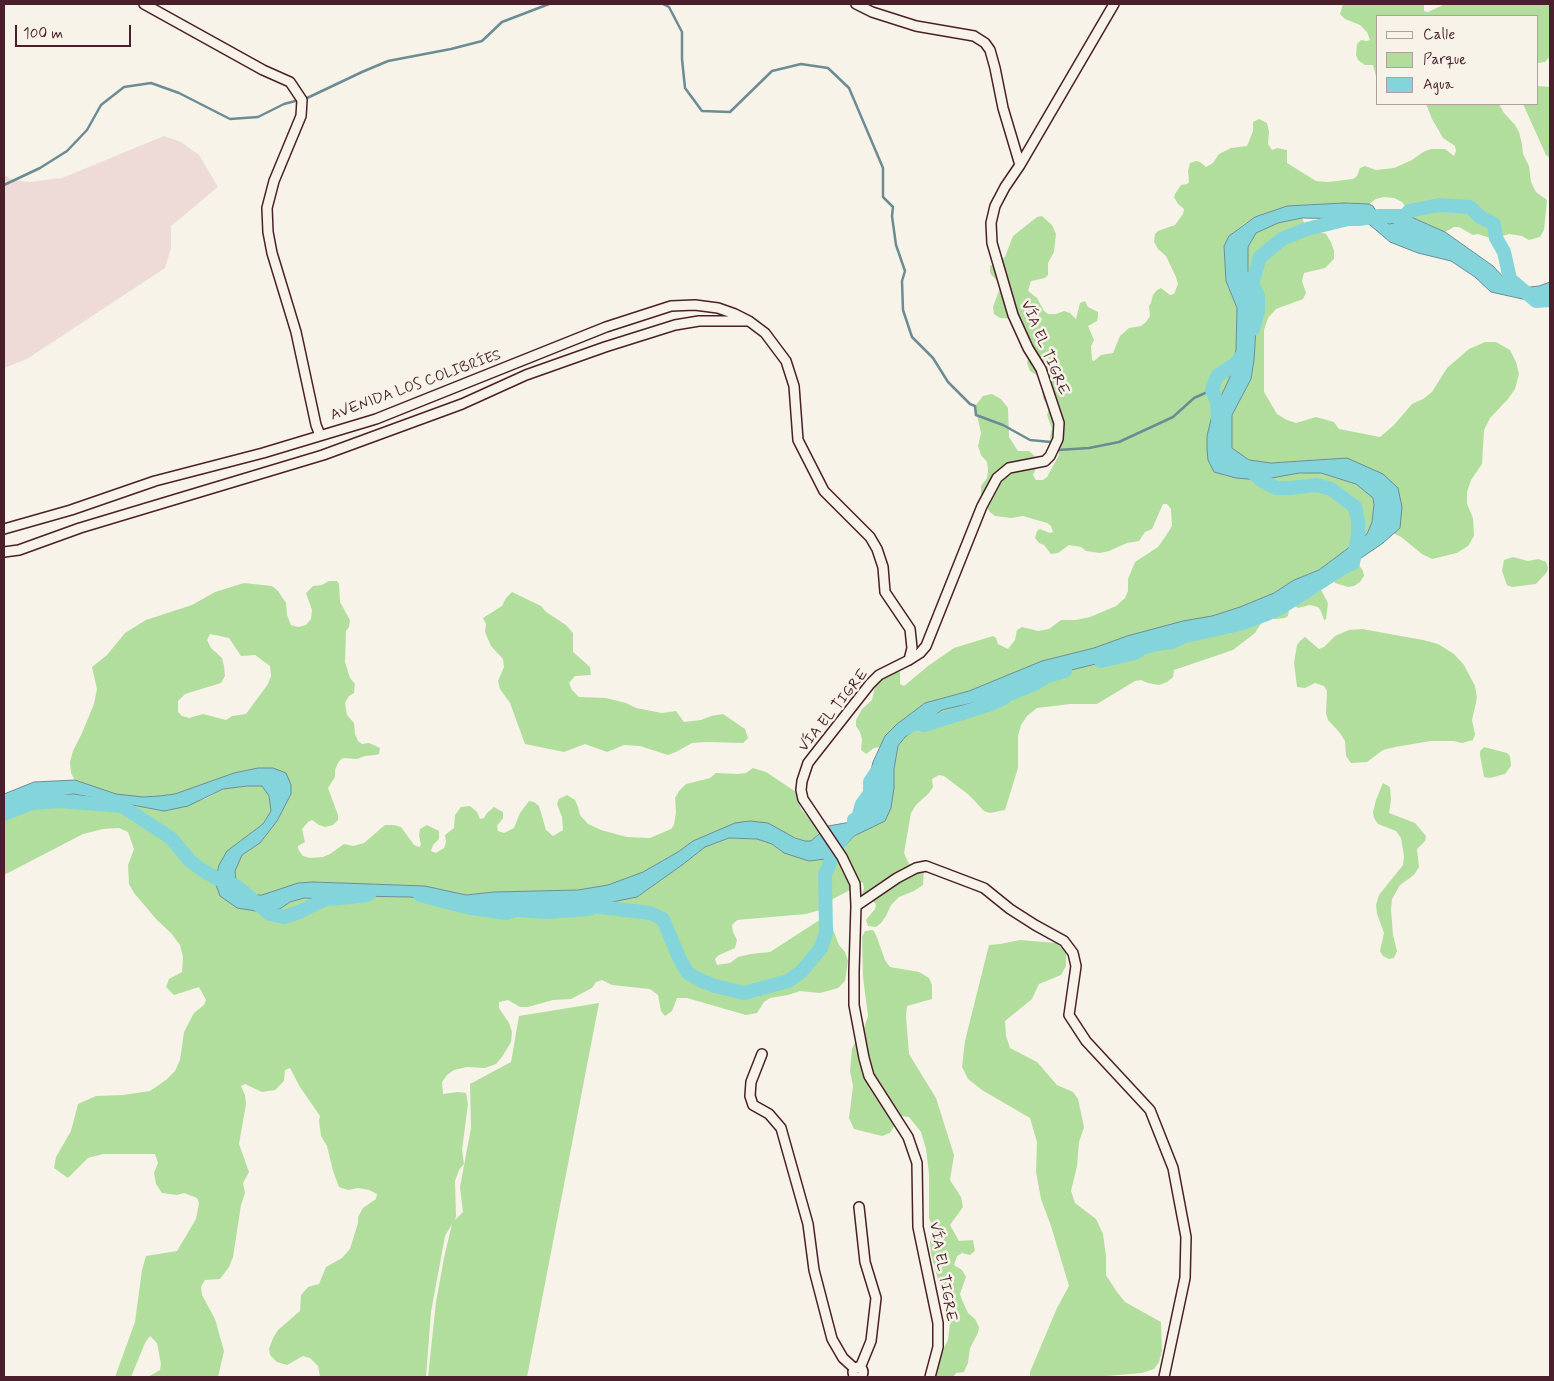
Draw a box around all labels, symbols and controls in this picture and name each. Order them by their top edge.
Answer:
scale bar [18,15,134,47]
legend [1376,15,1539,105]
text: 100 m [23,24,63,44]
text: Calle [1423,25,1455,45]
text: Parque [1423,50,1466,70]
text: Agua [1423,75,1454,95]
street label: VÍA EL TIGRE [1016,298,1072,398]
street label: AVENIDA LOS COLIBRÍES [328,347,504,425]
street label: VÍA EL TIGRE [795,666,873,756]
street label: VÍA EL TIGRE [924,1221,960,1323]

